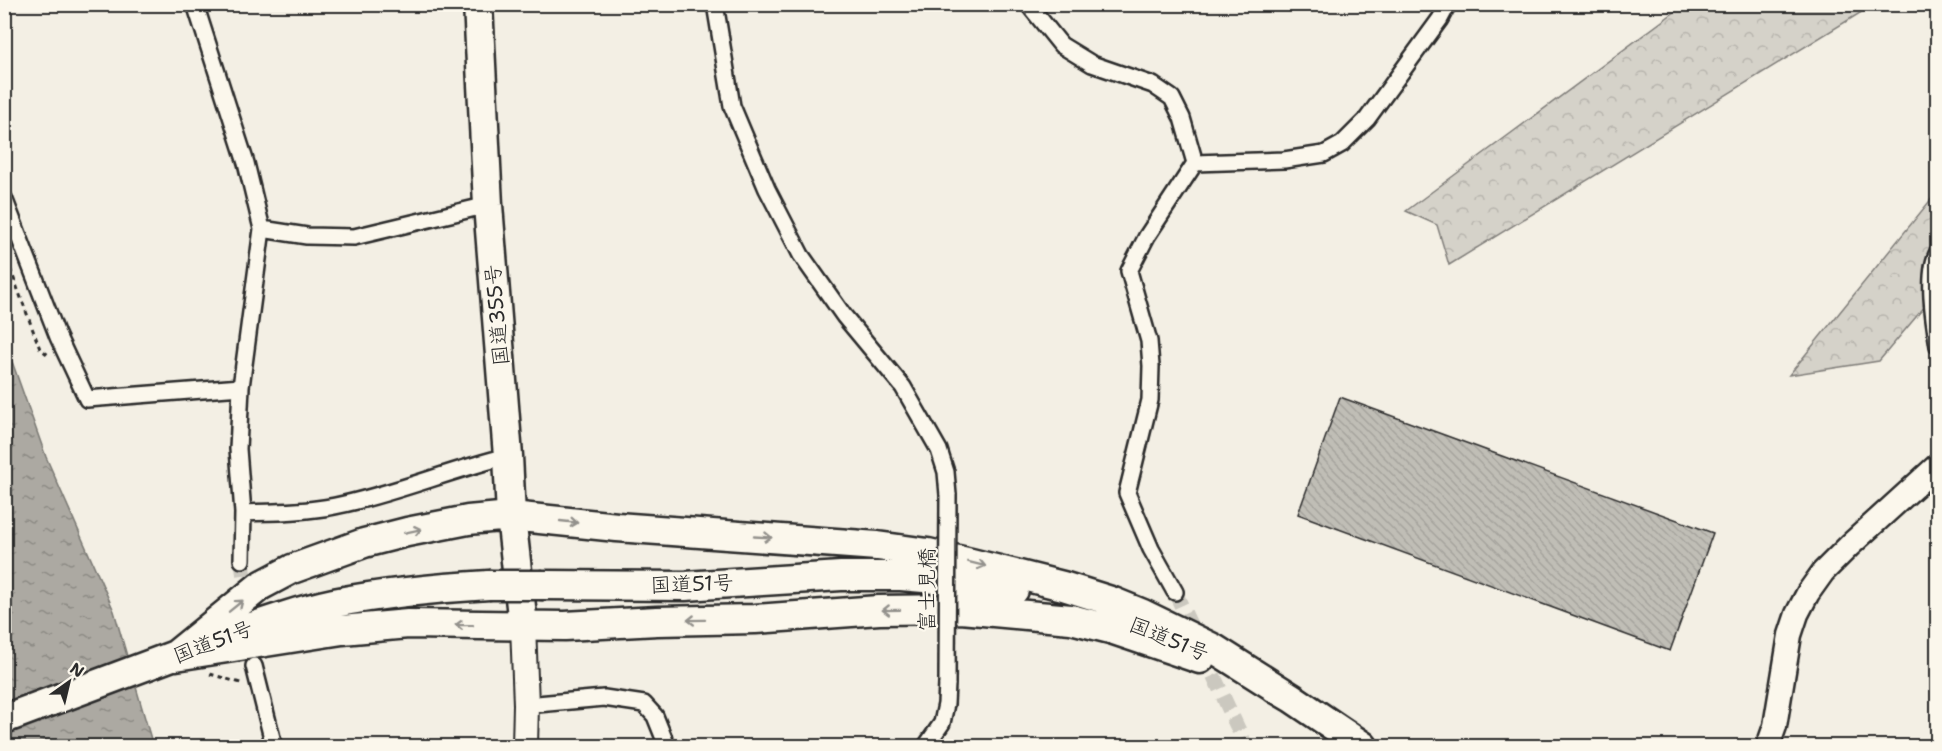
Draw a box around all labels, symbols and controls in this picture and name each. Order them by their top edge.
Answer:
street label: 国道355号 [479,263,515,367]
one-way arrow [558,517,578,528]
one-way arrow [403,525,423,536]
one-way arrow [753,532,773,543]
street label: 富士見橋 [913,548,941,632]
one-way arrow [967,559,986,571]
street label: 国道51号 [650,569,734,599]
one-way arrow [227,599,243,612]
one-way arrow [882,604,902,616]
street label: 国道51号 [1125,610,1213,668]
street label: 国道51号 [169,614,257,670]
one-way arrow [687,614,707,626]
one-way arrow [455,619,475,630]
north arrow [39,652,99,712]
text: N [66,658,88,682]

